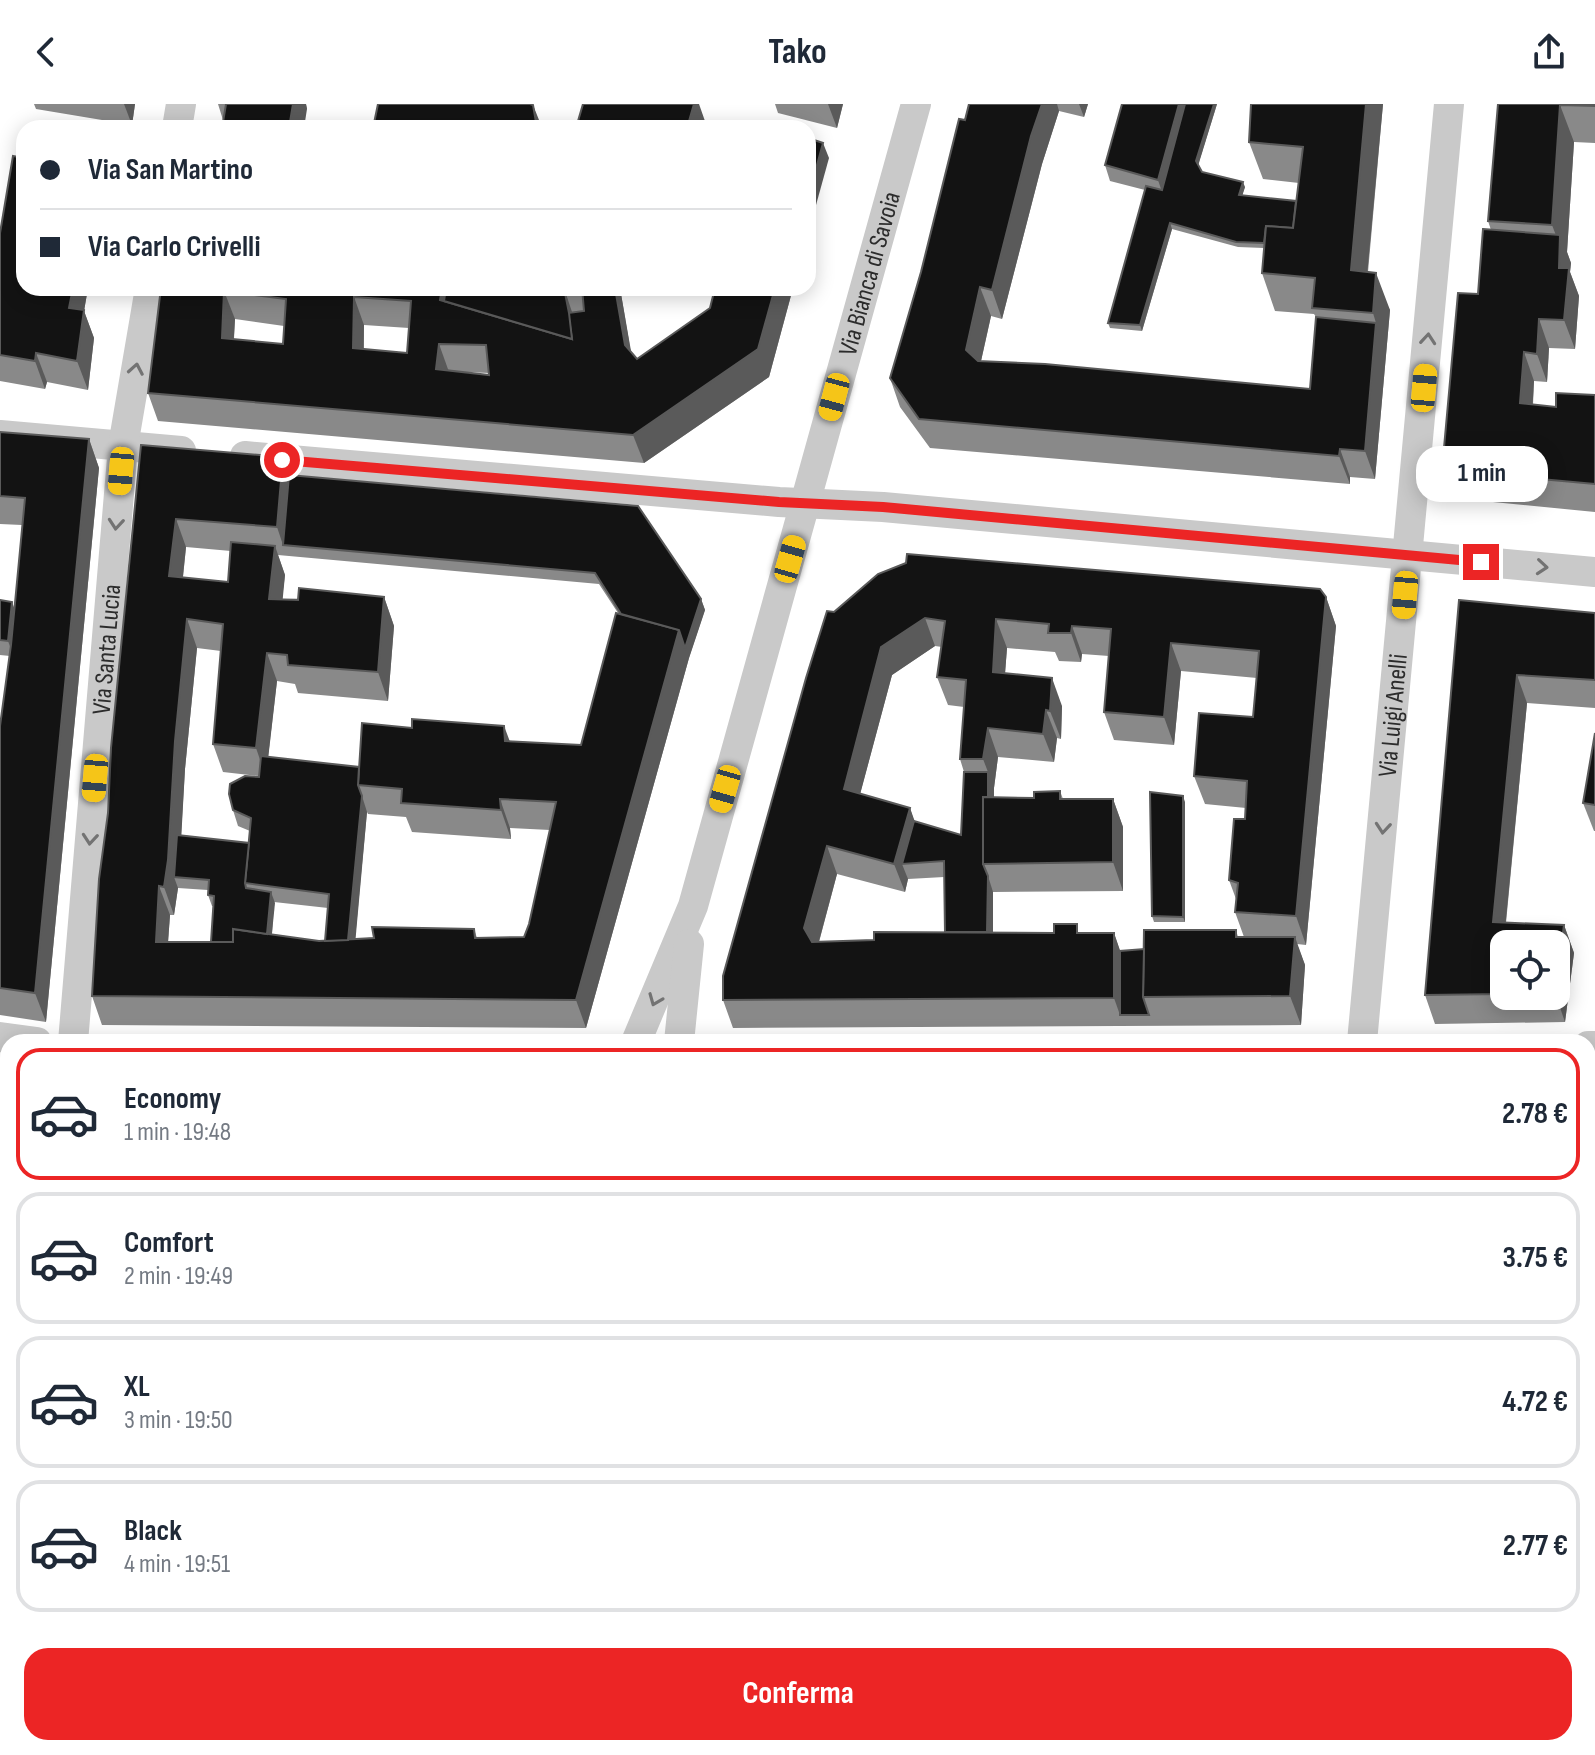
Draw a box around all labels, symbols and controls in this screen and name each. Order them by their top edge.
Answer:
icon: back [24,30,68,74]
icon: share [1527,30,1571,74]
text: Tako [768,31,827,74]
text: Via San Martino [88,152,253,188]
street label: Via Bianca di Savoia [833,188,908,359]
text: Via Carlo Crivelli [88,229,261,265]
one-way arrow [1419,332,1436,345]
one-way arrow [127,362,144,376]
car [1410,363,1438,413]
car [816,371,852,423]
route start [264,442,300,478]
car [107,446,135,496]
callout: 1 min [1415,446,1547,502]
text: 1 min [1458,458,1506,489]
one-way arrow [108,518,125,531]
car [772,533,808,585]
route end [1463,544,1499,580]
one-way arrow [1536,559,1549,576]
car [1391,570,1419,620]
street label: Via Santa Lucia [87,583,128,716]
street label: Via Luigi Anelli [1373,653,1415,779]
car [81,753,109,803]
car [707,763,743,815]
one-way arrow [1374,822,1391,835]
one-way arrow [82,833,99,846]
map controls [1490,930,1570,1010]
button: locate [1490,930,1570,1010]
one-way arrow [648,992,665,1006]
icon: car [28,1078,100,1150]
text: Economy [124,1081,221,1117]
text: 2.78 € [1502,1096,1568,1132]
text: 1 min · 19:48 [124,1117,231,1148]
icon: car [28,1222,100,1294]
text: Comfort [124,1225,214,1261]
text: 3.75 € [1503,1240,1568,1276]
text: 2 min · 19:49 [124,1261,233,1292]
icon: car [28,1366,100,1438]
text: XL [124,1369,150,1405]
text: 4.72 € [1502,1384,1568,1420]
text: 3 min · 19:50 [124,1405,233,1436]
icon: car [28,1510,100,1582]
text: Black [124,1513,182,1549]
text: 2.77 € [1503,1528,1568,1564]
text: 4 min · 19:51 [124,1549,230,1580]
button: Conferma [24,1648,1572,1740]

